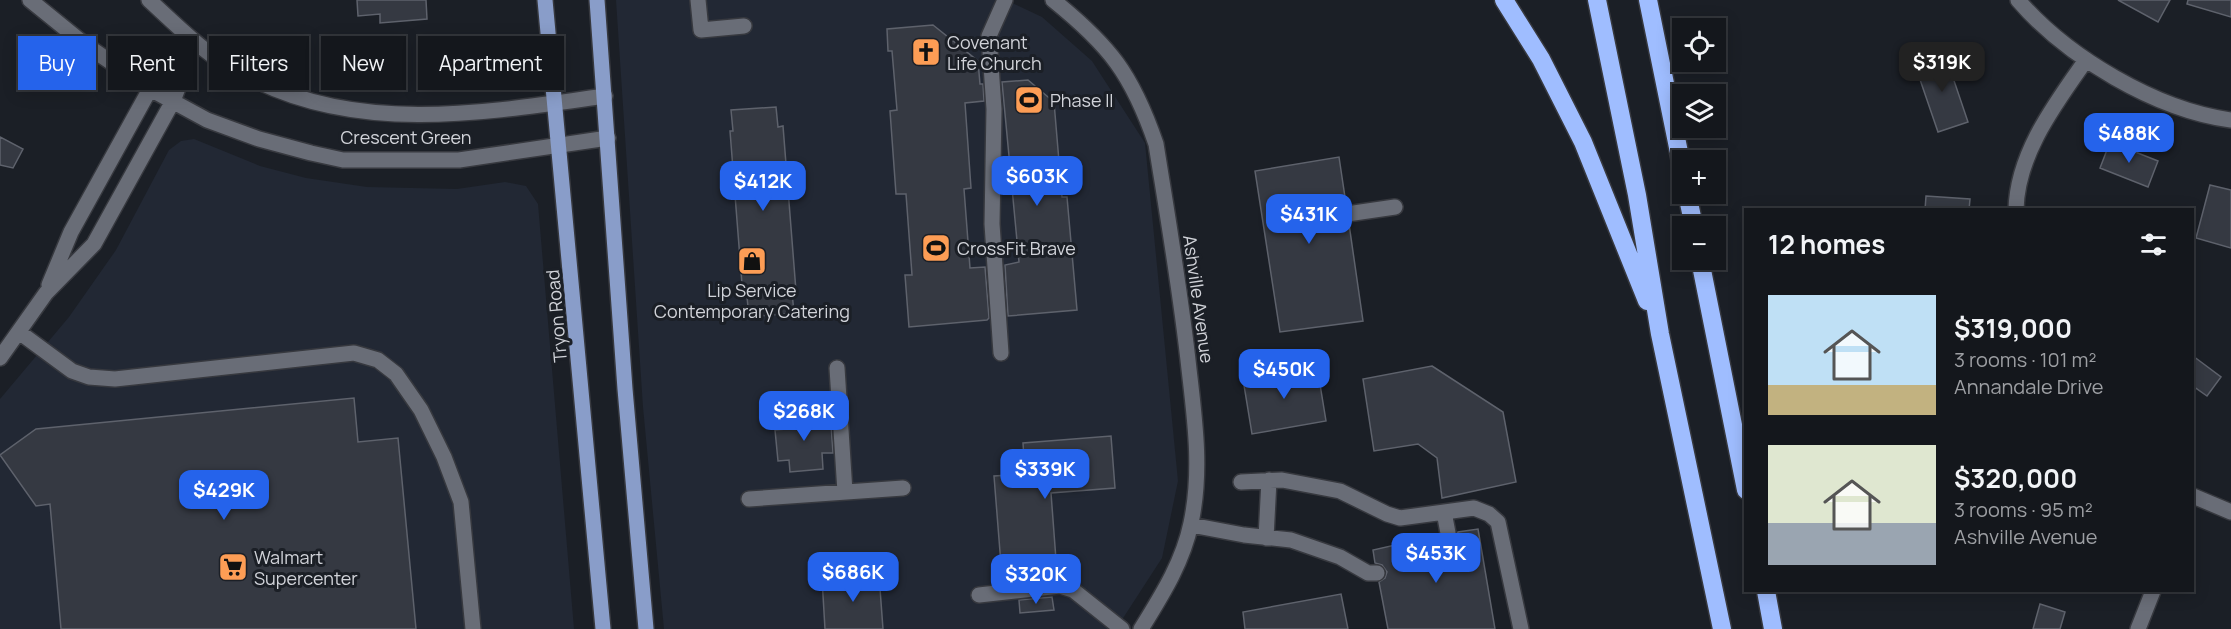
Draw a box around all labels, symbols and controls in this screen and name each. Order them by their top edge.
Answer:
map controls [1672,18,1726,270]
button: locate [1672,18,1726,72]
place label: Covenant Life Church [947,30,1042,75]
chip: Buy [18,36,96,90]
chip: Rent [108,36,197,90]
chip: Filters [209,36,309,90]
chip: New [321,36,406,90]
chip: Apartment [418,36,564,90]
church icon: Covenant Life Church [910,36,942,68]
pin: $319K [1900,42,1984,93]
text: $319K [1913,48,1971,75]
sports icon: Phase II [1013,84,1045,116]
button: layers [1672,84,1726,138]
place label: Phase II [1050,88,1114,112]
pin: $488K [2087,113,2171,164]
text: $488K [2098,119,2160,146]
street label: Crescent Green [340,125,472,149]
button: + [1672,150,1726,204]
pin: $603K [995,156,1079,207]
pin: $412K [721,161,805,212]
text: $603K [1006,162,1068,189]
text: $412K [734,167,792,194]
pin: $431K [1267,194,1351,245]
text: $431K [1280,200,1338,227]
button: − [1672,216,1726,270]
text: 12 homes [1768,226,1885,262]
icon: filters [2137,228,2170,261]
sports icon: CrossFit Brave [920,232,952,264]
street label: Ashville Avenue [1178,233,1220,365]
place label: CrossFit Brave [957,236,1076,260]
shop icon: Lip Service Contemporary Catering [736,245,768,277]
street label: Tryon Road [540,269,572,363]
place label: Lip Service Contemporary Catering [654,278,850,323]
text: $319,000 [1954,310,2072,346]
icon: home [1816,319,1888,391]
text: 3 rooms · 101 m² [1954,346,2096,373]
pin: $450K [1242,349,1326,400]
text: $450K [1253,355,1315,382]
text: Annandale Drive [1954,373,2103,400]
pin: $268K [762,391,846,442]
text: $268K [773,397,835,424]
pin: $339K [1003,449,1087,500]
text: $339K [1014,455,1076,482]
text: $320,000 [1954,460,2077,496]
icon: home [1816,469,1888,541]
pin: $429K [182,470,266,521]
text: $429K [193,476,255,503]
text: 3 rooms · 95 m² [1954,496,2093,523]
text: Ashville Avenue [1954,523,2097,550]
pin: $453K [1394,533,1478,584]
text: $453K [1405,539,1467,566]
place label: Walmart Supercenter [254,545,358,590]
supermarket icon: Walmart Supercenter [217,551,249,583]
pin: $686K [811,552,895,603]
pin: $320K [994,554,1078,605]
text: $686K [822,558,884,585]
text: $320K [1005,560,1067,587]

